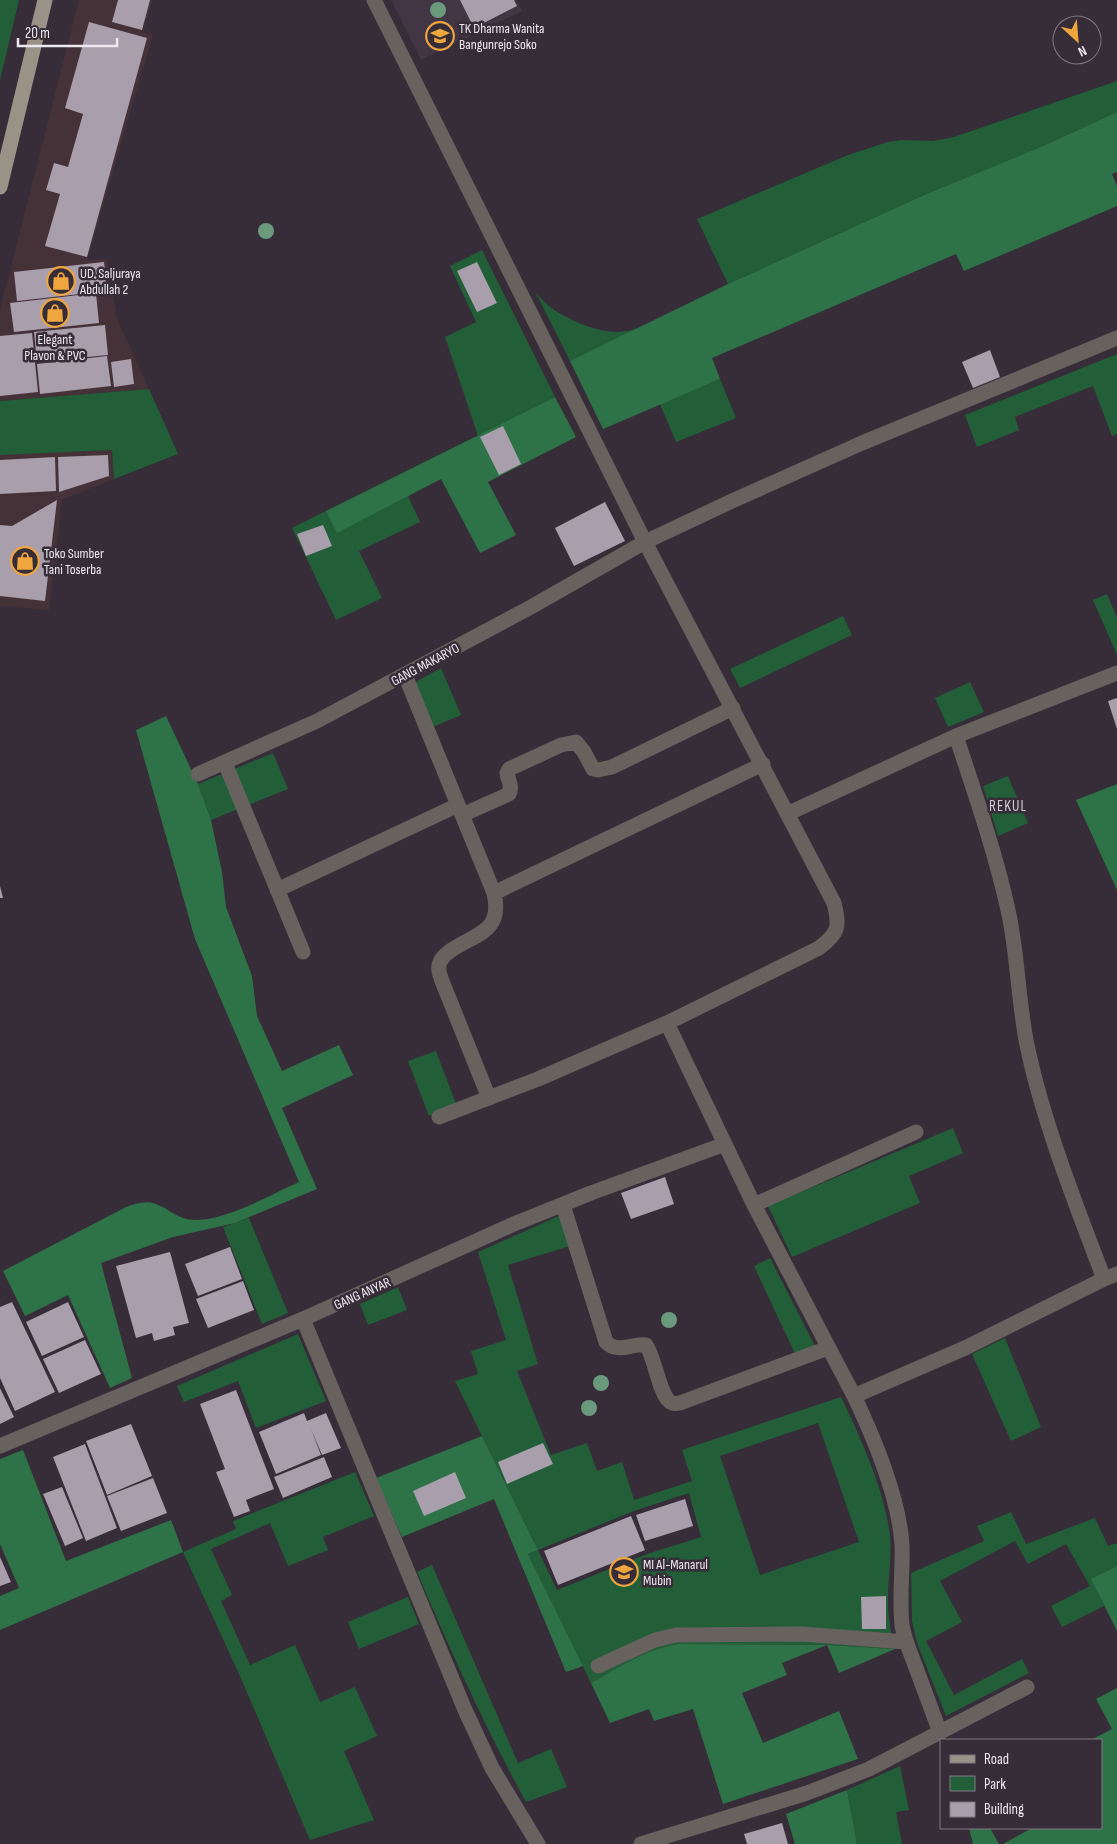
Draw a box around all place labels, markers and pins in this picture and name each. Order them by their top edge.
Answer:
place label: TK Dharma Wanita Bangunrejo Soko [459,20,544,53]
school or university icon: TK Dharma Wanita Bangunrejo Soko [425,21,455,51]
place label: UD. Saljuraya Abdullah 2 [79,265,141,298]
shop icon: UD. Saljuraya Abdullah 2 [46,266,76,296]
shop icon: Elegant Plavon & PVC [40,298,70,328]
place label: Elegant Plavon & PVC [24,331,86,364]
place label: Toko Sumber Tani Toserba [44,545,104,578]
shop icon: Toko Sumber Tani Toserba [10,546,40,576]
place label: MI Al-Manarul Mubin [643,1556,708,1589]
school or university icon: MI Al-Manarul Mubin [609,1557,639,1587]

